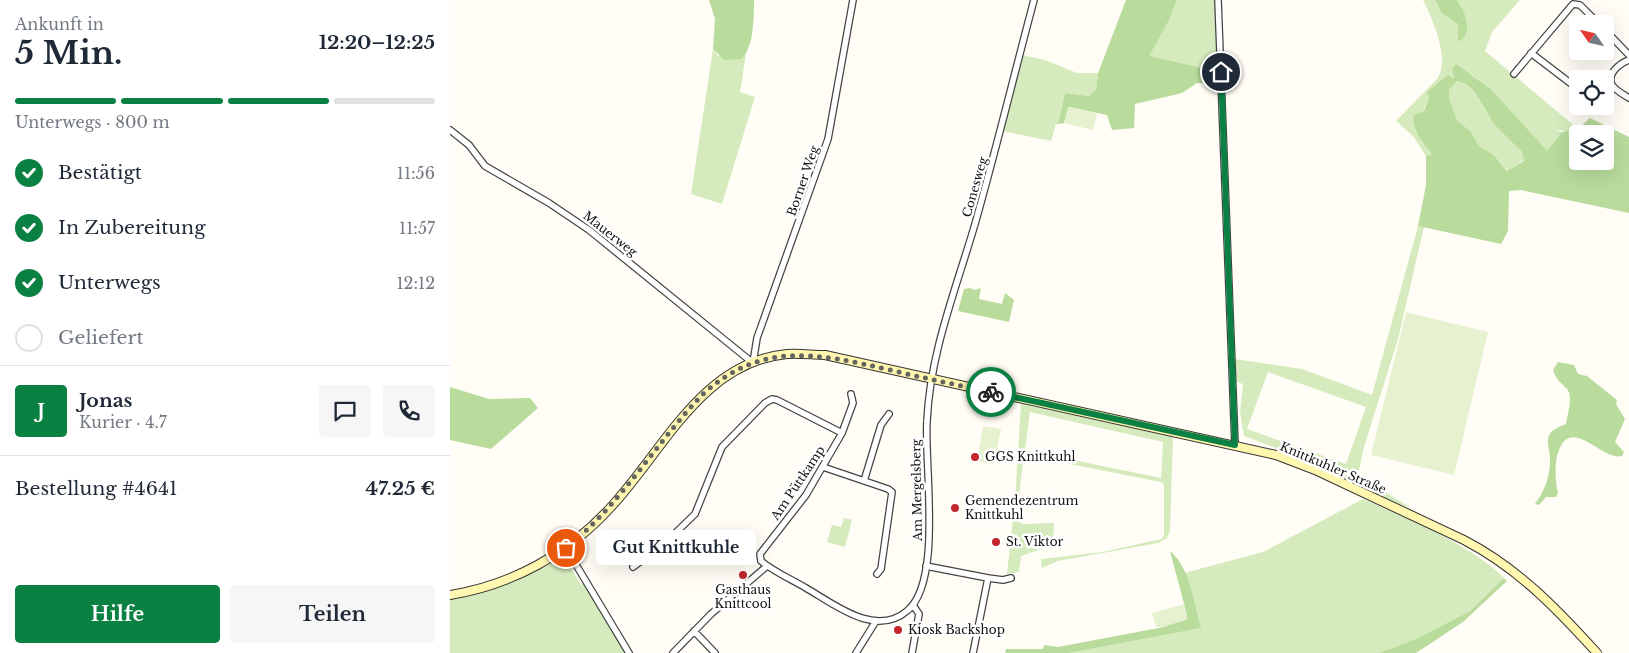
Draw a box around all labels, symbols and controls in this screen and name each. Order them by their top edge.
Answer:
text: Ankunft in [15,14,104,34]
north arrow [1569,15,1614,60]
map controls [1569,15,1614,170]
text: 12:20–12:25 [319,31,435,54]
text: 5 Min. [15,33,122,73]
pin [1200,51,1242,93]
icon: home [1207,58,1235,86]
button: locate [1569,70,1614,115]
text: Unterwegs · 800 m [15,112,170,132]
button: layers [1569,125,1614,170]
street label: Borner Weg [783,143,822,218]
street label: Conesweg [959,154,991,219]
icon: check [15,159,43,187]
text: Bestätigt [58,161,142,184]
text: 11:56 [397,163,435,183]
street label: Mauerweg [580,208,641,260]
icon: check [15,214,43,242]
text: In Zubereitung [58,216,206,239]
text: 11:57 [399,218,435,238]
icon: check [15,269,43,297]
text: Unterwegs [58,271,161,294]
text: 12:12 [396,273,435,293]
text: Geliefert [58,326,144,349]
courier [966,367,1016,417]
icon: bike [977,378,1005,406]
button: chat [319,385,371,437]
button: phone [383,385,435,437]
text: Jonas [79,389,132,412]
text: J [37,399,45,422]
text: Kurier · 4.7 [79,412,167,432]
street label: Am Mergelsberg [908,438,925,542]
street label: Knittkuhler Straße [1278,438,1389,497]
street label: Am Püttkamp [767,443,828,523]
place label: GGS Knittkuhl [985,449,1076,464]
marker: GGS Knittkuhl [969,451,981,463]
text: Bestellung #4641 [15,477,178,500]
text: 47.25 € [366,477,435,500]
place label: Gemendezentrum Knittkuhl [965,493,1078,522]
marker: Gemendezentrum Knittkuhl [949,502,961,514]
pin [545,527,587,569]
callout: Gut Knittkuhle [596,530,756,566]
icon: bag [552,534,580,562]
place label: St. Viktor [1006,534,1064,549]
marker: St. Viktor [990,536,1002,548]
text: Gut Knittkuhle [613,537,739,557]
marker: Gasthaus Knittcool [737,569,749,581]
place label: Gasthaus Knittcool [715,582,772,611]
button: Hilfe [15,585,220,643]
button: Teilen [230,585,435,643]
place label: Kiosk Backshop [908,622,1005,637]
marker: Kiosk Backshop [892,624,904,636]

